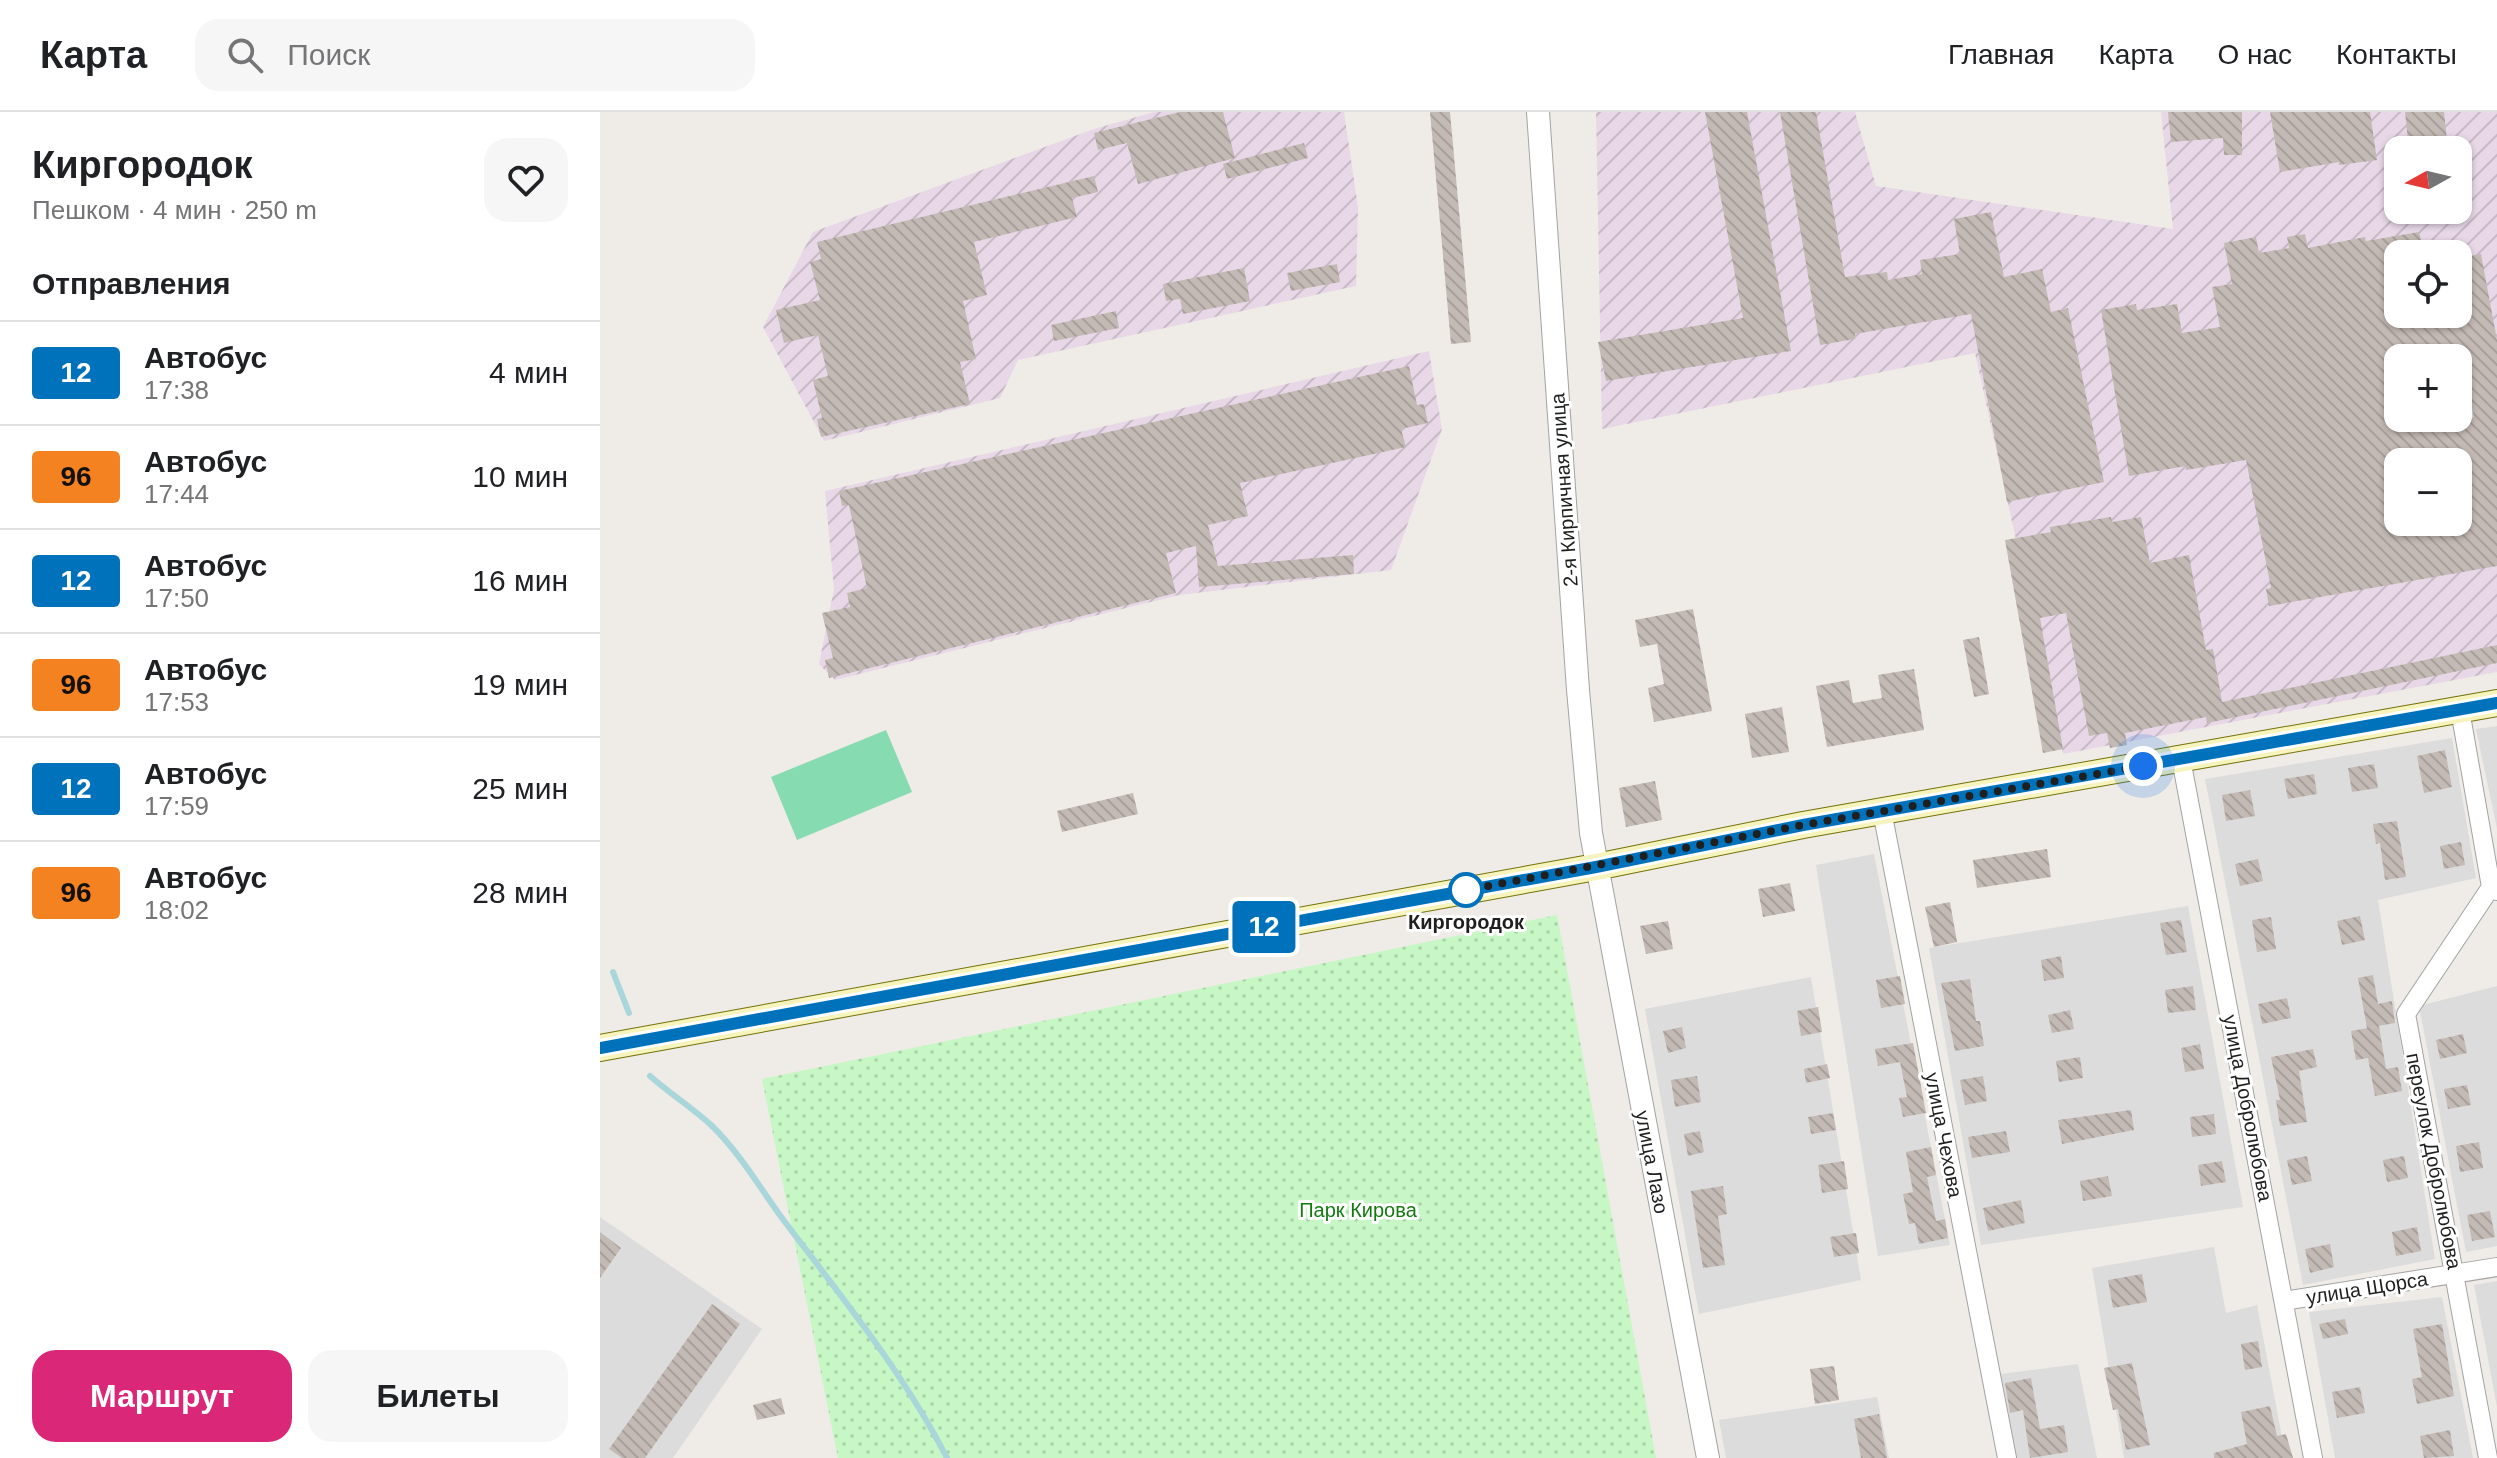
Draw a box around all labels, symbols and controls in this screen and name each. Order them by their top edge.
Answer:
search box [195,19,755,91]
icon: search [223,33,267,77]
text: Карта [40,34,147,76]
text: Поиск [287,38,370,71]
text: Главная [1948,39,2055,70]
text: Карта [2099,39,2173,70]
text: О нас [2217,39,2292,70]
text: Контакты [2336,39,2457,70]
north arrow [2384,136,2472,224]
map controls [2384,136,2472,536]
button: heart [484,138,568,222]
text: Киргородок [32,144,253,186]
text: Пешком · 4 мин · 250 m [32,195,317,225]
button: locate [2384,240,2472,328]
text: Отправления [32,267,231,300]
text: Автобус [144,341,267,374]
button: + [2384,344,2472,432]
text: 4 мин [489,356,568,389]
text: 12 [60,357,92,388]
text: 17:38 [144,375,209,405]
street label: 2-я Кирпичная улица [1546,392,1582,588]
text: Автобус [144,445,267,478]
button: − [2384,448,2472,536]
text: 10 мин [472,460,568,493]
text: 96 [60,461,92,492]
text: 17:44 [144,479,209,509]
text: Автобус [144,549,267,582]
text: 16 мин [472,564,568,597]
text: 12 [60,565,92,596]
text: 17:50 [144,583,209,613]
text: Автобус [144,653,267,686]
text: 19 мин [472,668,568,701]
text: 96 [60,669,92,700]
text: 17:53 [144,687,209,717]
your location [2123,746,2163,786]
text: Автобус [144,757,267,790]
text: 25 мин [472,772,568,805]
text: 12 [60,773,92,804]
text: 17:59 [144,791,209,821]
text: Автобус [144,861,267,894]
marker: Киргородок [1449,873,1483,907]
text: 28 мин [472,876,568,909]
text: 96 [60,877,92,908]
text: 18:02 [144,895,209,925]
line badge: 12 [1228,901,1300,953]
text: 12 [1248,911,1280,942]
place label: Киргородок [1408,911,1525,933]
street label: улица Добролюбова [2219,1013,2277,1204]
street label: переулок Добролюбова [2402,1051,2466,1272]
street label: улица Чехова [1921,1071,1967,1200]
street label: улица Лазо [1631,1109,1673,1215]
park label: Парк Кирова [1299,1199,1418,1221]
street label: улица Щорса [2305,1267,2430,1308]
button: Маршрут [32,1350,292,1442]
button: Билеты [308,1350,568,1442]

